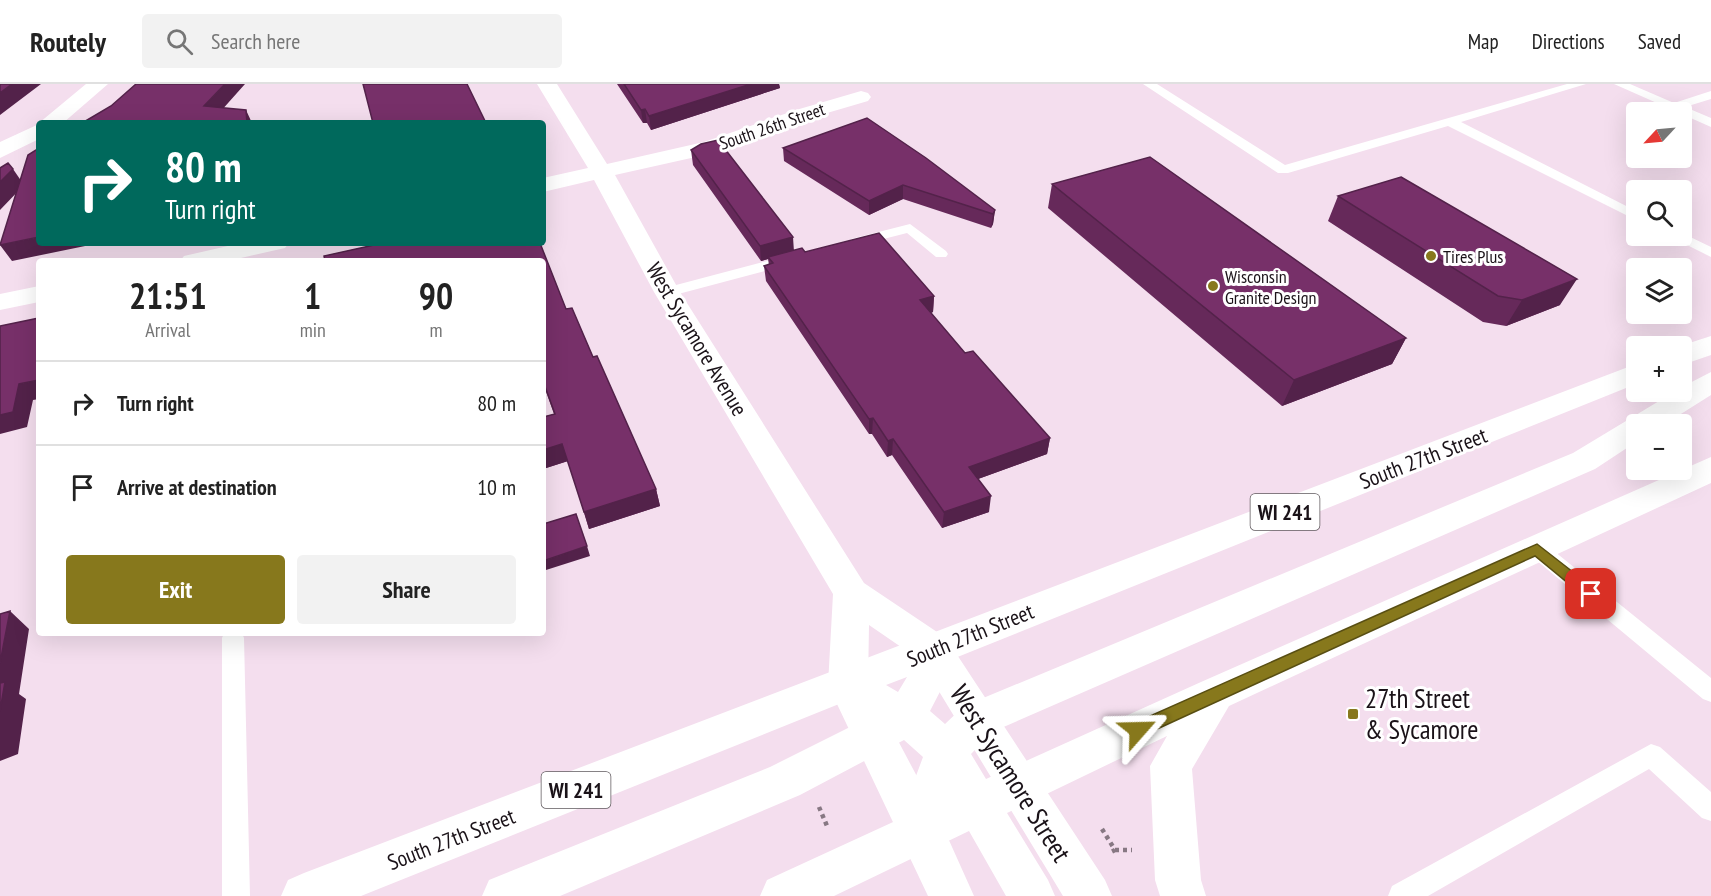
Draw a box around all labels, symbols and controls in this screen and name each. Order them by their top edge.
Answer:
search box [142,14,562,68]
text: Routely [30,23,106,60]
icon: search [163,25,196,58]
text: Search here [211,27,300,55]
text: Map [1468,28,1499,55]
text: Directions [1532,28,1605,55]
text: Saved [1638,28,1681,55]
street label: South 26th Street [716,97,828,155]
north arrow [1626,102,1692,168]
map controls [1626,102,1692,480]
text: 80 m [165,139,242,194]
icon: right [66,144,144,222]
button: search [1626,180,1692,246]
text: Turn right [165,192,256,226]
place label: Tires Plus [1443,245,1503,268]
marker: Tires Plus [1424,249,1438,263]
street label: West Sycamore Avenue [640,257,754,421]
button: layers [1626,258,1692,324]
place label: Wisconsin Granite Design [1225,265,1316,309]
text: 21:51 [129,272,207,319]
text: 1 [304,272,321,319]
text: 90 [419,272,453,319]
marker: Wisconsin Granite Design [1206,279,1220,293]
text: Arrival [145,317,190,343]
text: min [300,317,326,343]
text: m [429,317,442,343]
button: + [1626,336,1692,402]
icon: right [66,387,99,420]
text: Turn right [117,389,194,417]
text: 80 m [477,389,516,417]
button: − [1626,414,1692,480]
street label: South 27th Street [1355,421,1491,495]
icon: arrive [66,471,99,504]
text: Arrive at destination [117,473,277,501]
text: 10 m [477,473,516,501]
road number: WI 241 [1250,494,1320,530]
button: Exit [66,555,285,624]
button: Share [297,555,516,624]
pin [1565,568,1616,619]
icon: arrive [1574,577,1607,610]
street label: South 27th Street [902,597,1038,673]
street label: West Sycamore Street [943,678,1079,868]
place label: 27th Street & Sycamore [1365,681,1478,746]
position arrow [1106,698,1170,762]
marker: 27th Street & Sycamore [1346,707,1360,721]
road number: WI 241 [542,772,610,808]
street label: South 27th Street [383,802,519,876]

